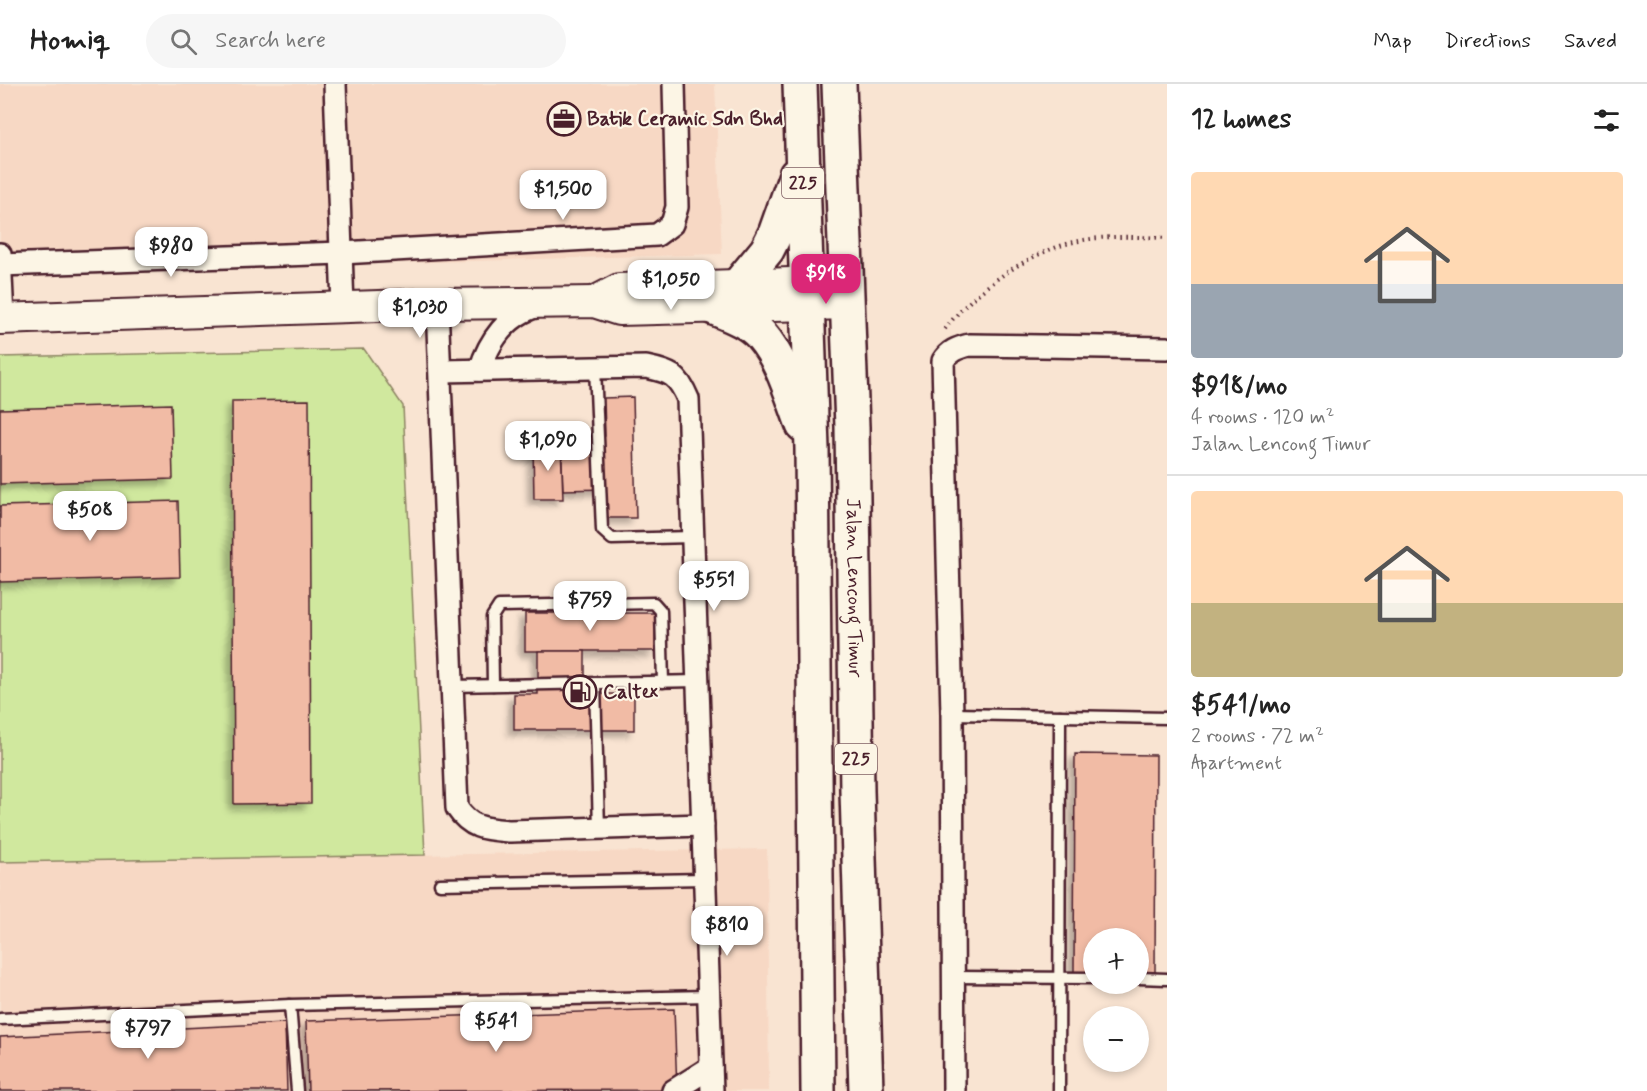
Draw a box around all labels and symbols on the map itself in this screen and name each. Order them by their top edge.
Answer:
office icon: Batik Ceramic Sdn Bhd [546,101,582,137]
place label: Batik Ceramic Sdn Bhd [587,106,783,133]
road number: 225 [782,168,824,198]
pin: $1,500 [514,170,612,221]
pin: $980 [135,227,207,278]
pin: $918 [790,254,862,305]
pin: $1,050 [622,260,720,311]
pin: $1,030 [371,288,469,339]
pin: $1,090 [499,421,597,472]
pin: $508 [54,491,126,542]
street label: Jalan Lencong Timur [839,498,869,678]
pin: $551 [678,561,750,612]
pin: $759 [554,581,626,632]
fuel station icon: Caltex [562,674,598,710]
place label: Caltex [603,679,659,706]
road number: 225 [835,744,877,774]
pin: $810 [691,906,763,957]
pin: $541 [460,1002,532,1053]
pin: $797 [112,1009,184,1060]

